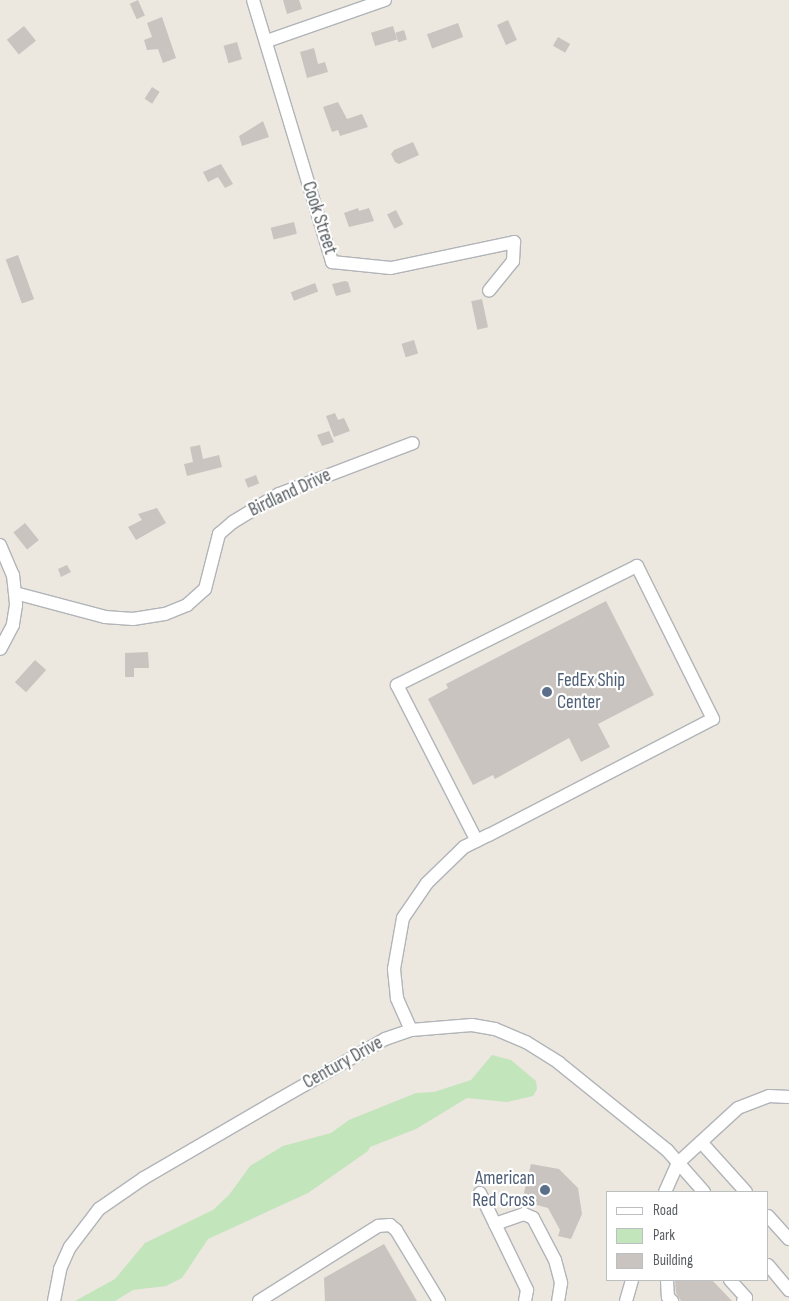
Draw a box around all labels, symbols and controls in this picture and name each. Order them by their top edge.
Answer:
street label: Cook Street [297,179,341,257]
street label: Birdland Drive [245,464,335,522]
place label: FedEx Ship Center [557,670,625,714]
marker: FedEx Ship Center [541,686,553,698]
street label: Century Drive [299,1032,387,1094]
place label: American Red Cross [472,1168,535,1212]
marker: American Red Cross [539,1184,551,1196]
legend [606,1191,769,1281]
text: Road [653,1201,678,1220]
text: Park [653,1226,675,1245]
text: Building [653,1251,693,1270]

